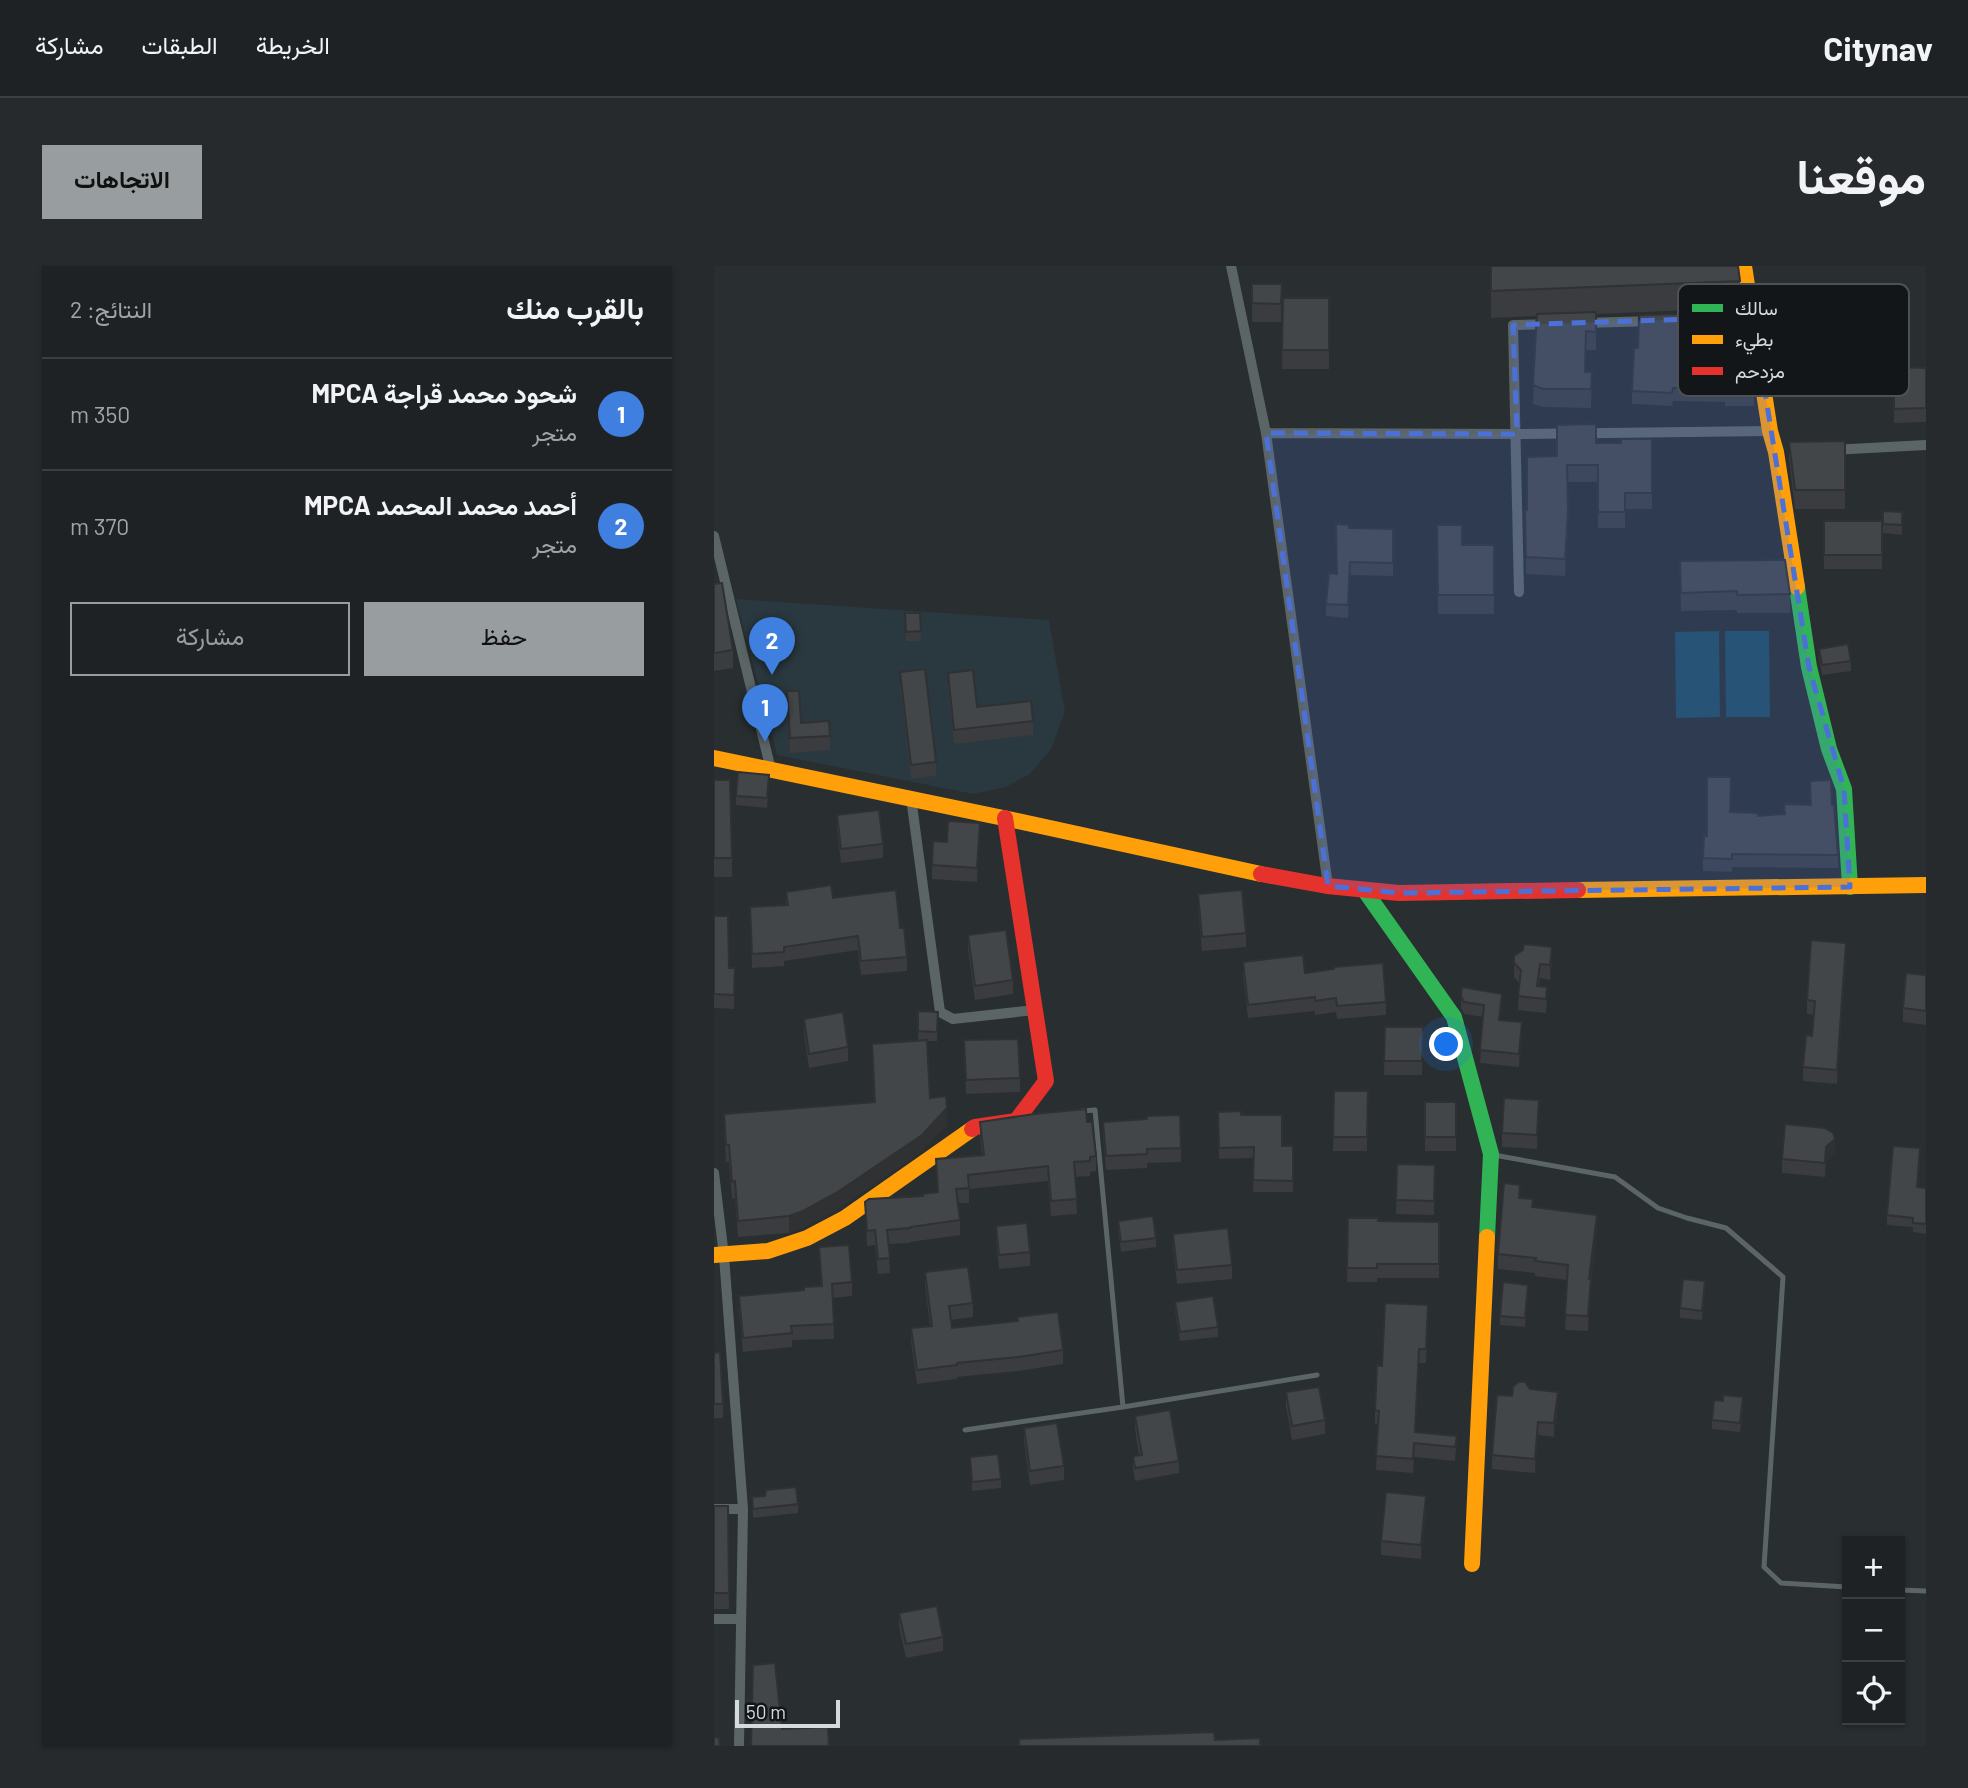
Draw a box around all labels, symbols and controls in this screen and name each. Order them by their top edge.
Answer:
text: Citynav [1823,28,1933,68]
text: مشاركة [35,30,103,59]
text: الطبقات [141,30,218,59]
text: الخريطة [256,30,330,59]
button: الاتجاهات [42,145,202,219]
text: موقعنا [1796,145,1926,204]
legend [1678,284,1909,396]
text: بالقرب منك [506,289,644,325]
text: النتائج: 2 [70,295,152,323]
text: سالك [1735,296,1778,319]
text: بطيء [1735,327,1773,355]
text: مزدحم [1735,359,1785,384]
text: شحود محمد قراجة MPCA [312,377,577,408]
text: 350 m [70,400,130,428]
text: 1 [617,400,625,428]
text: متجر [532,418,577,446]
text: أحمد محمد المحمد MPCA [304,489,577,520]
text: 370 m [70,512,129,540]
text: 2 [615,512,627,540]
text: متجر [532,530,577,558]
button: مشاركة [70,602,350,676]
button: حفظ [364,602,644,676]
pin: 2 [749,617,795,675]
pin: 1 [742,684,788,742]
your location [1429,1027,1463,1061]
map controls [1842,1536,1905,1725]
button: + [1842,1536,1905,1599]
button: − [1842,1599,1905,1662]
button: locate [1842,1662,1905,1725]
scale bar [735,1697,840,1729]
text: 50 m [746,1700,786,1723]

